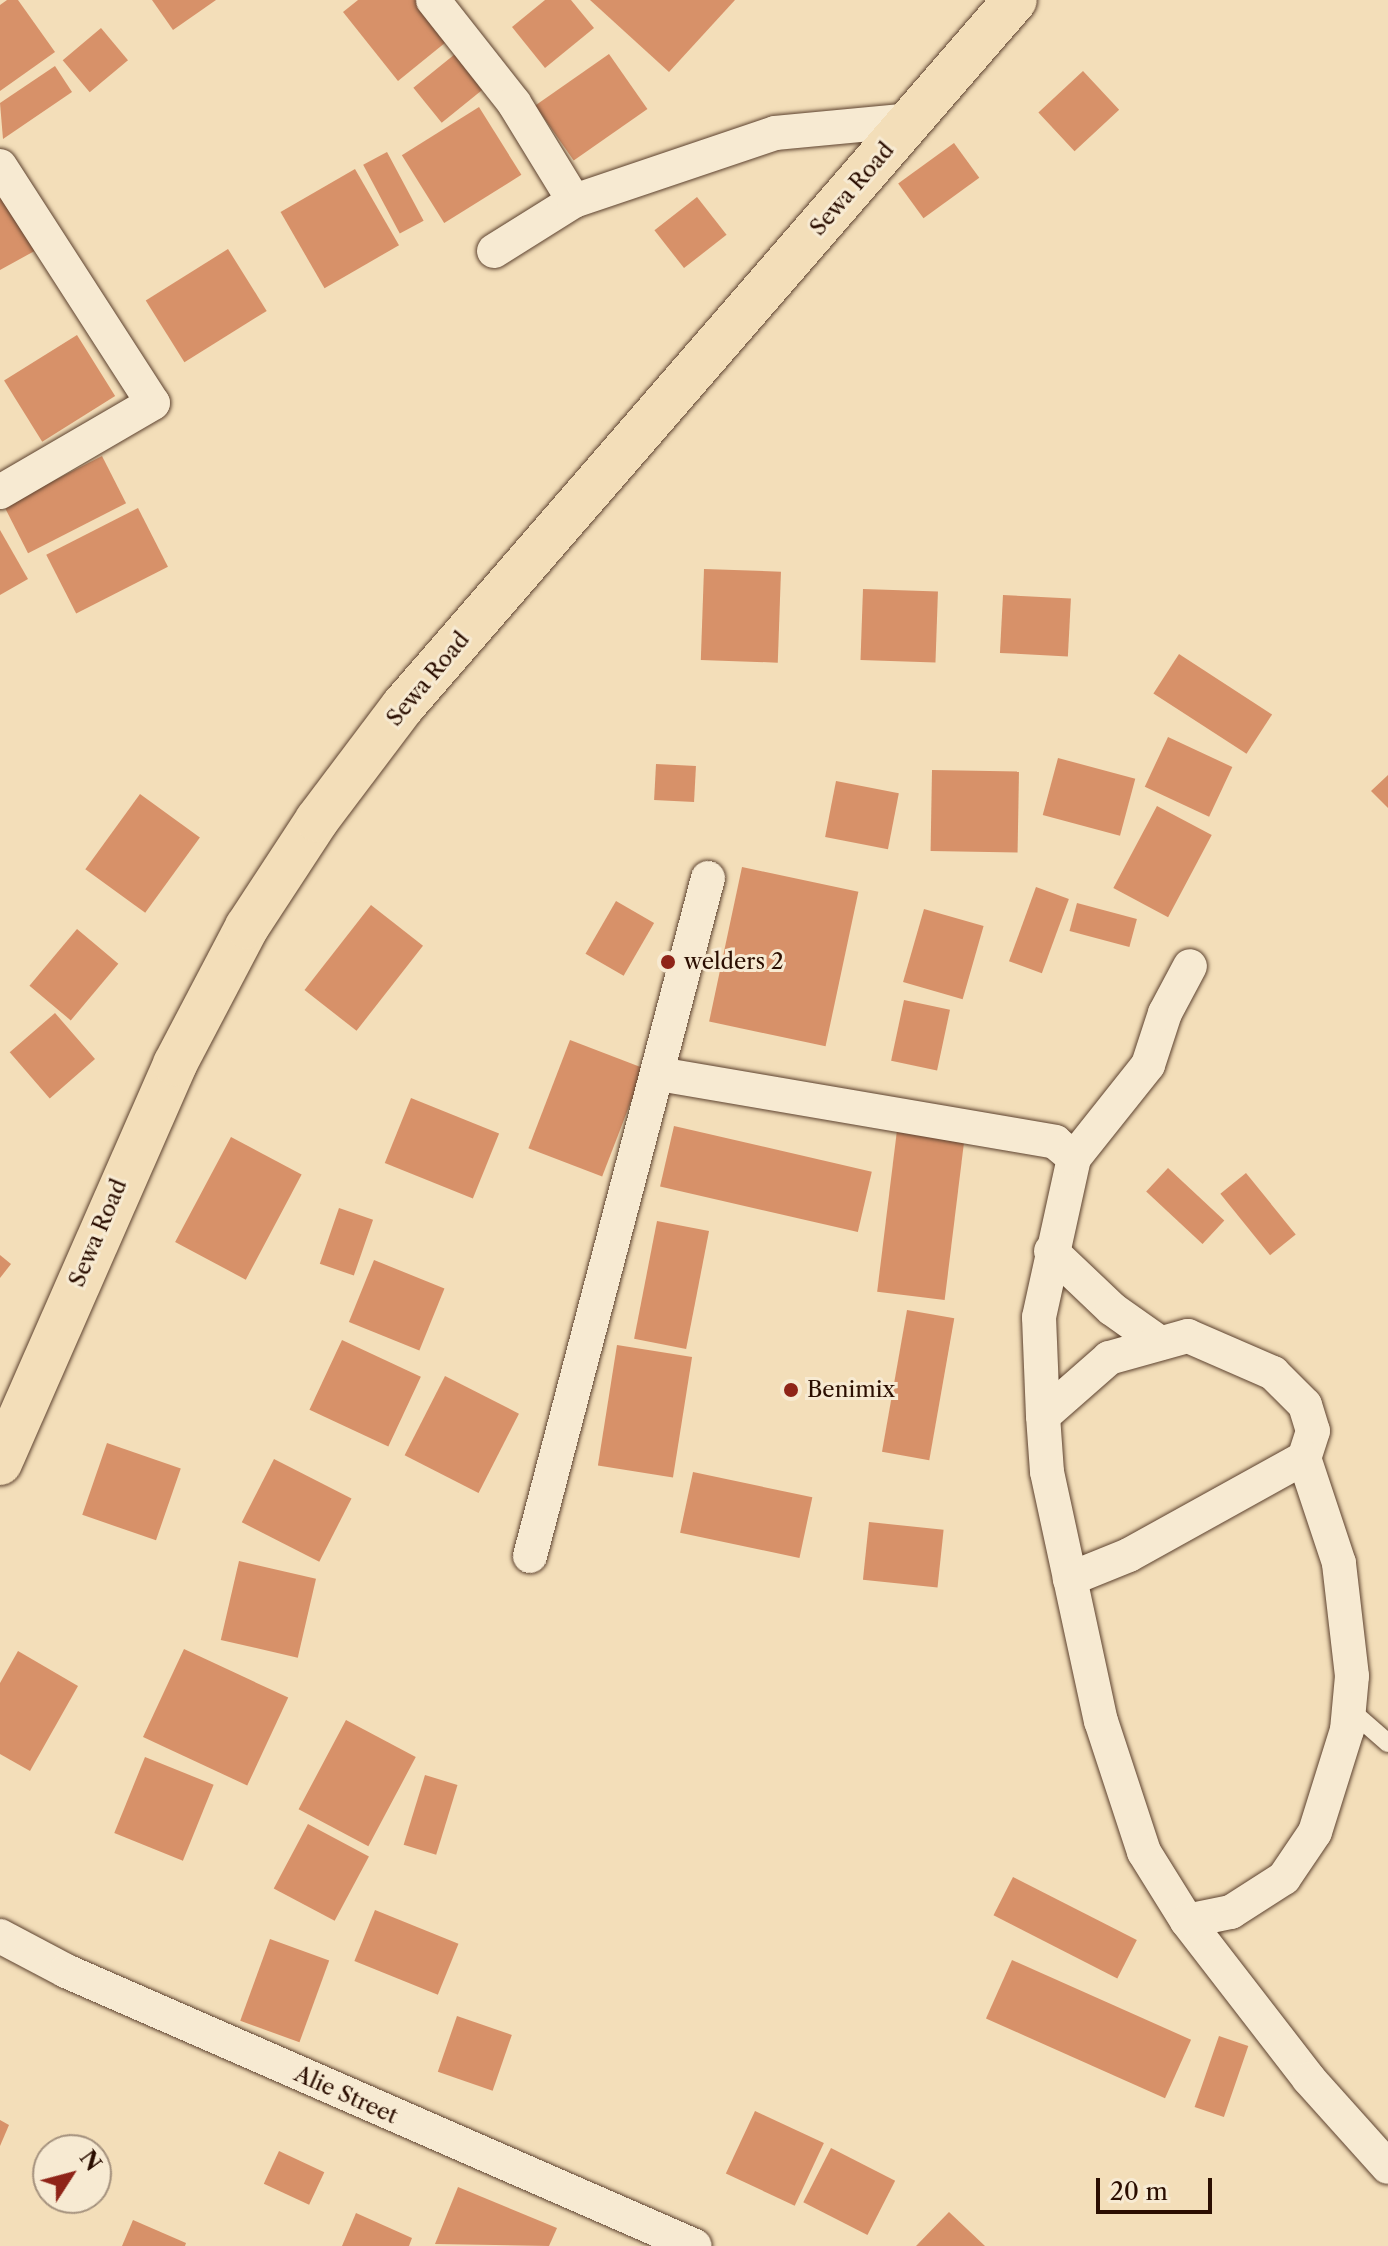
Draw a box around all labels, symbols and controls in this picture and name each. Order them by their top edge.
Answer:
street label: Sewa Road [804,137,900,241]
street label: Sewa Road [381,627,475,731]
place label: welders 2 [684,949,784,975]
marker: welders 2 [659,953,677,971]
street label: Sewa Road [63,1175,133,1291]
place label: Benimix [807,1377,895,1403]
marker: Benimix [782,1381,800,1399]
street label: Alie Street [290,2061,402,2129]
north arrow [32,2134,112,2214]
text: N [74,2145,107,2176]
scale bar [1100,2162,1216,2212]
text: 20 m [1110,2177,1168,2206]

